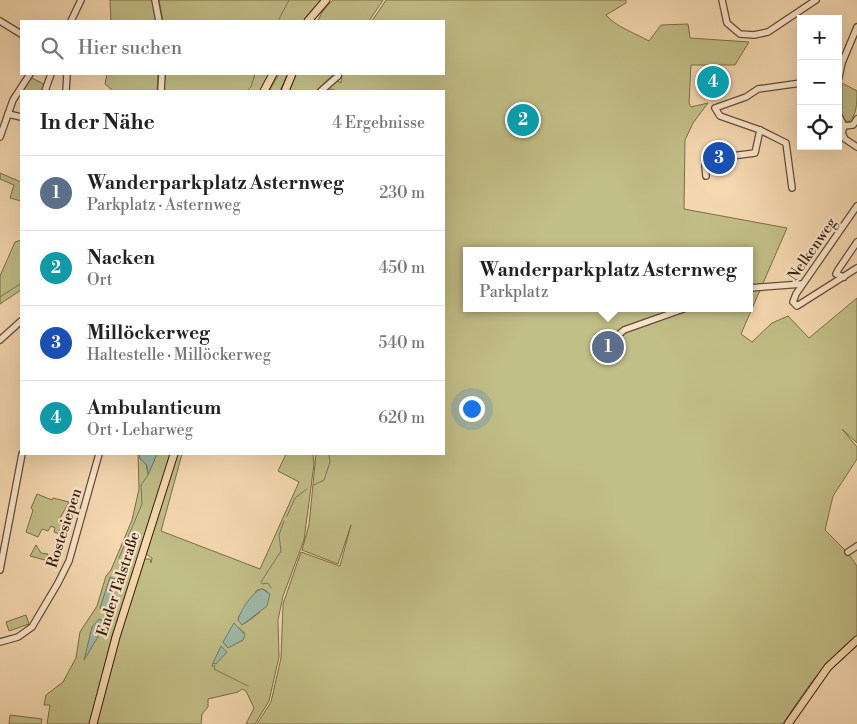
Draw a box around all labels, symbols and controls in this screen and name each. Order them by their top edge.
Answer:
map controls [797,15,842,150]
button: + [797,15,842,60]
search box [20,20,445,75]
icon: search [38,34,66,62]
text: Hier suchen [78,36,182,60]
button: − [797,60,842,105]
pin: 4 [697,63,729,101]
pin: 2 [507,101,539,139]
button: locate [797,105,842,150]
text: In der Nähe [40,110,155,136]
text: 4 Ergebnisse [332,113,425,133]
pin: 3 [703,139,735,177]
text: Wanderparkplatz Asternweg [87,171,344,195]
text: 1 [52,183,60,203]
text: 230 m [379,183,425,203]
text: Parkplatz · Asternweg [87,195,241,215]
street label: Nelkenweg [784,214,841,285]
text: Nacken [87,246,155,270]
popup [463,247,753,312]
text: 2 [51,258,61,278]
text: 450 m [379,258,425,278]
text: Wanderparkplatz Asternweg [480,258,736,282]
text: Ort [87,270,113,290]
text: Parkplatz [480,282,548,302]
text: Millöckerweg [87,321,210,345]
pin: 1 [592,328,624,366]
text: 3 [51,333,61,353]
text: 540 m [378,333,425,353]
text: Haltestelle · Millöckerweg [87,345,271,365]
text: Ambulanticum [87,396,221,420]
your location [459,396,485,422]
text: 4 [51,408,61,428]
text: 620 m [378,408,425,428]
text: Ort · Leharweg [87,420,193,440]
street label: Rostesiepen [43,486,86,570]
street label: Ender Talstraße [93,530,144,639]

